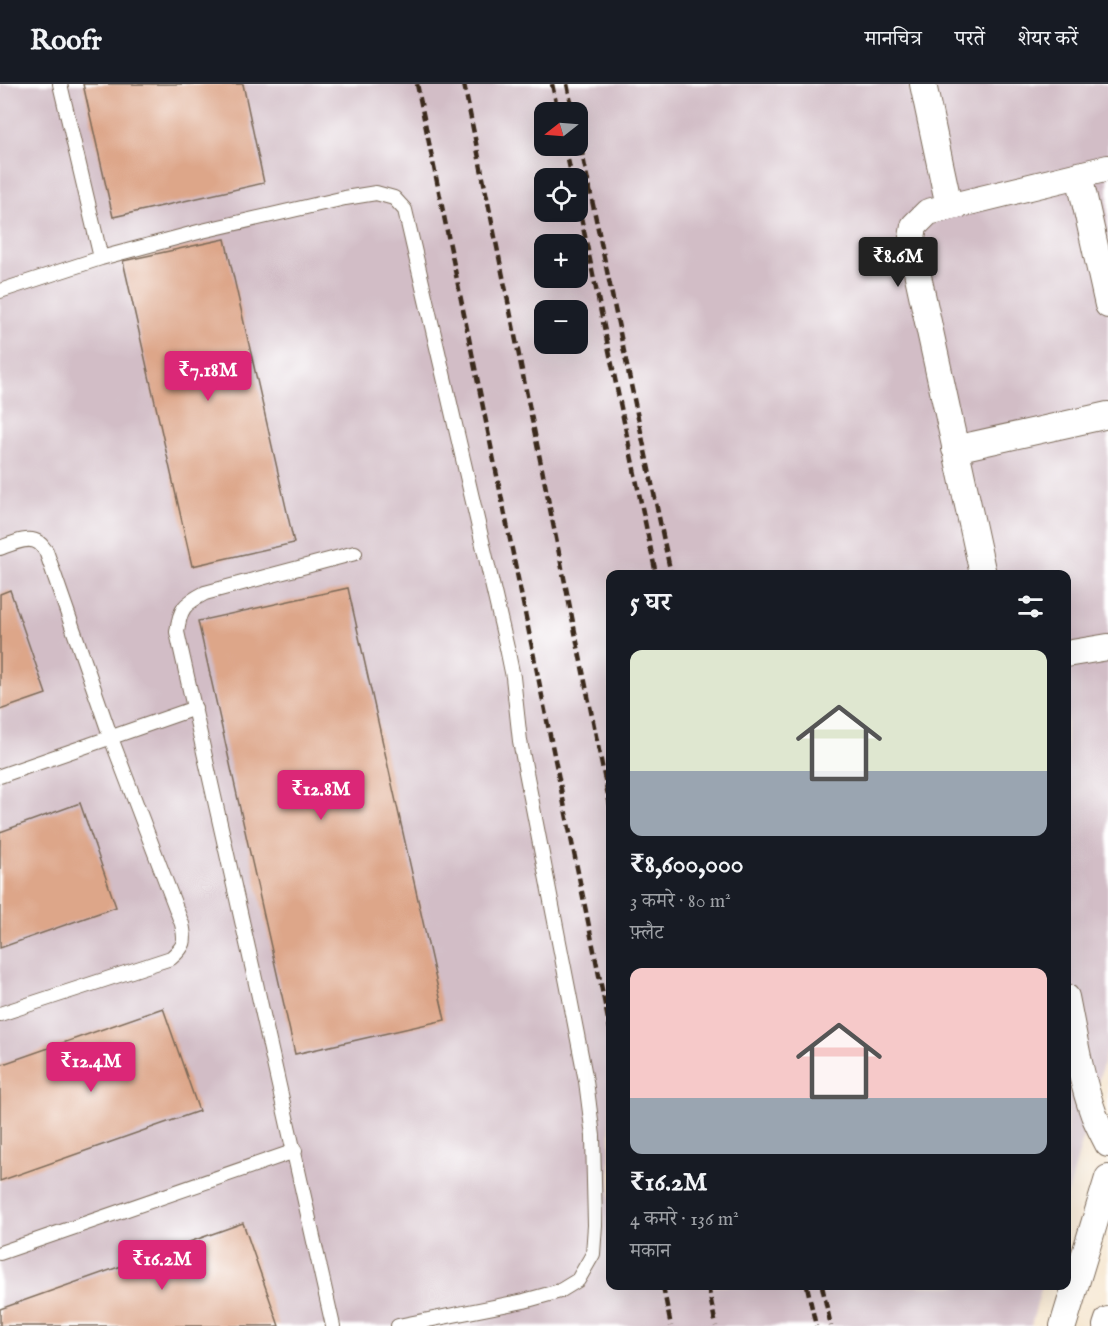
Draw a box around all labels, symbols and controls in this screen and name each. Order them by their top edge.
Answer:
text: Roofr [30,24,102,59]
text: मानचित्र [865,26,922,53]
text: परतें [955,26,985,53]
text: शेयर करें [1018,26,1078,53]
north arrow [534,102,588,156]
map controls [534,102,588,354]
button: locate [534,168,588,222]
button: + [534,234,588,288]
pin: ₹8.6M [856,237,940,288]
text: ₹8.6M [873,244,923,269]
button: − [534,300,588,354]
pin: ₹7.18M [159,351,257,402]
text: ₹7.18M [178,358,238,383]
text: 5 घर [630,586,671,619]
icon: filters [1014,590,1047,623]
icon: home [785,689,893,797]
pin: ₹12.8M [272,770,370,821]
text: ₹12.8M [291,777,351,802]
text: ₹8,600,000 [630,848,744,881]
text: 3 कमरे · 80 m² [630,889,731,914]
text: फ़्लैट [630,921,663,946]
icon: home [785,1007,893,1115]
pin: ₹12.4M [42,1042,140,1093]
text: ₹12.4M [60,1049,122,1074]
text: ₹16.2M [630,1166,708,1199]
text: 4 कमरे · 136 m² [630,1207,739,1232]
text: मकान [630,1239,671,1264]
pin: ₹16.2M [113,1240,211,1291]
text: ₹16.2M [132,1247,192,1272]

